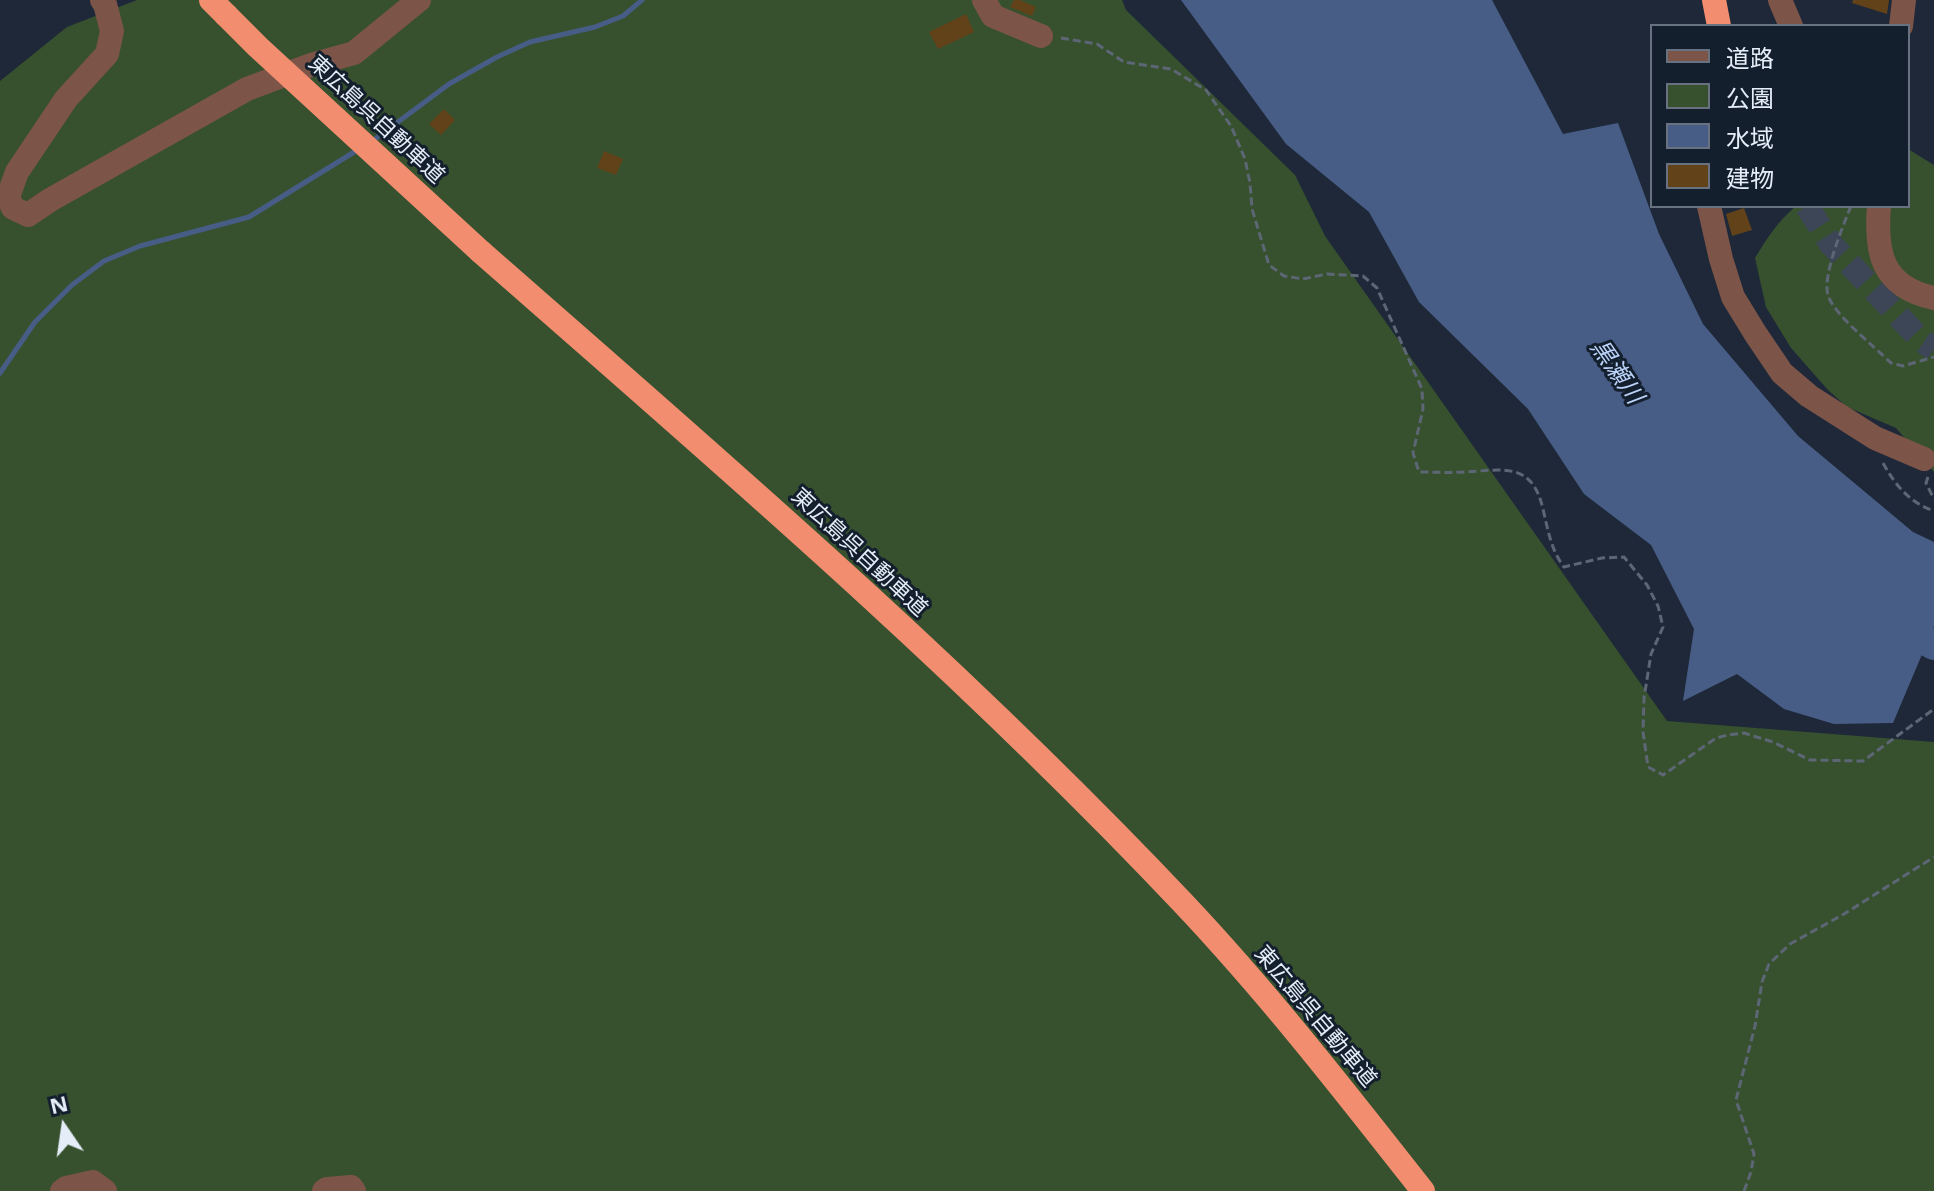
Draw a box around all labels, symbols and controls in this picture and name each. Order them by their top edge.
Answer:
legend [1650,24,1910,208]
text: 道路 [1726,41,1774,74]
street label: 東広島呉自動車道 [303,50,449,190]
text: 公園 [1726,81,1774,114]
text: 水域 [1726,121,1774,154]
text: 建物 [1726,161,1774,194]
water label: 黒瀬川 [1584,334,1648,410]
street label: 東広島呉自動車道 [786,483,932,623]
street label: 東広島呉自動車道 [1248,941,1382,1093]
north arrow [24,1087,104,1167]
text: N [47,1087,71,1120]

